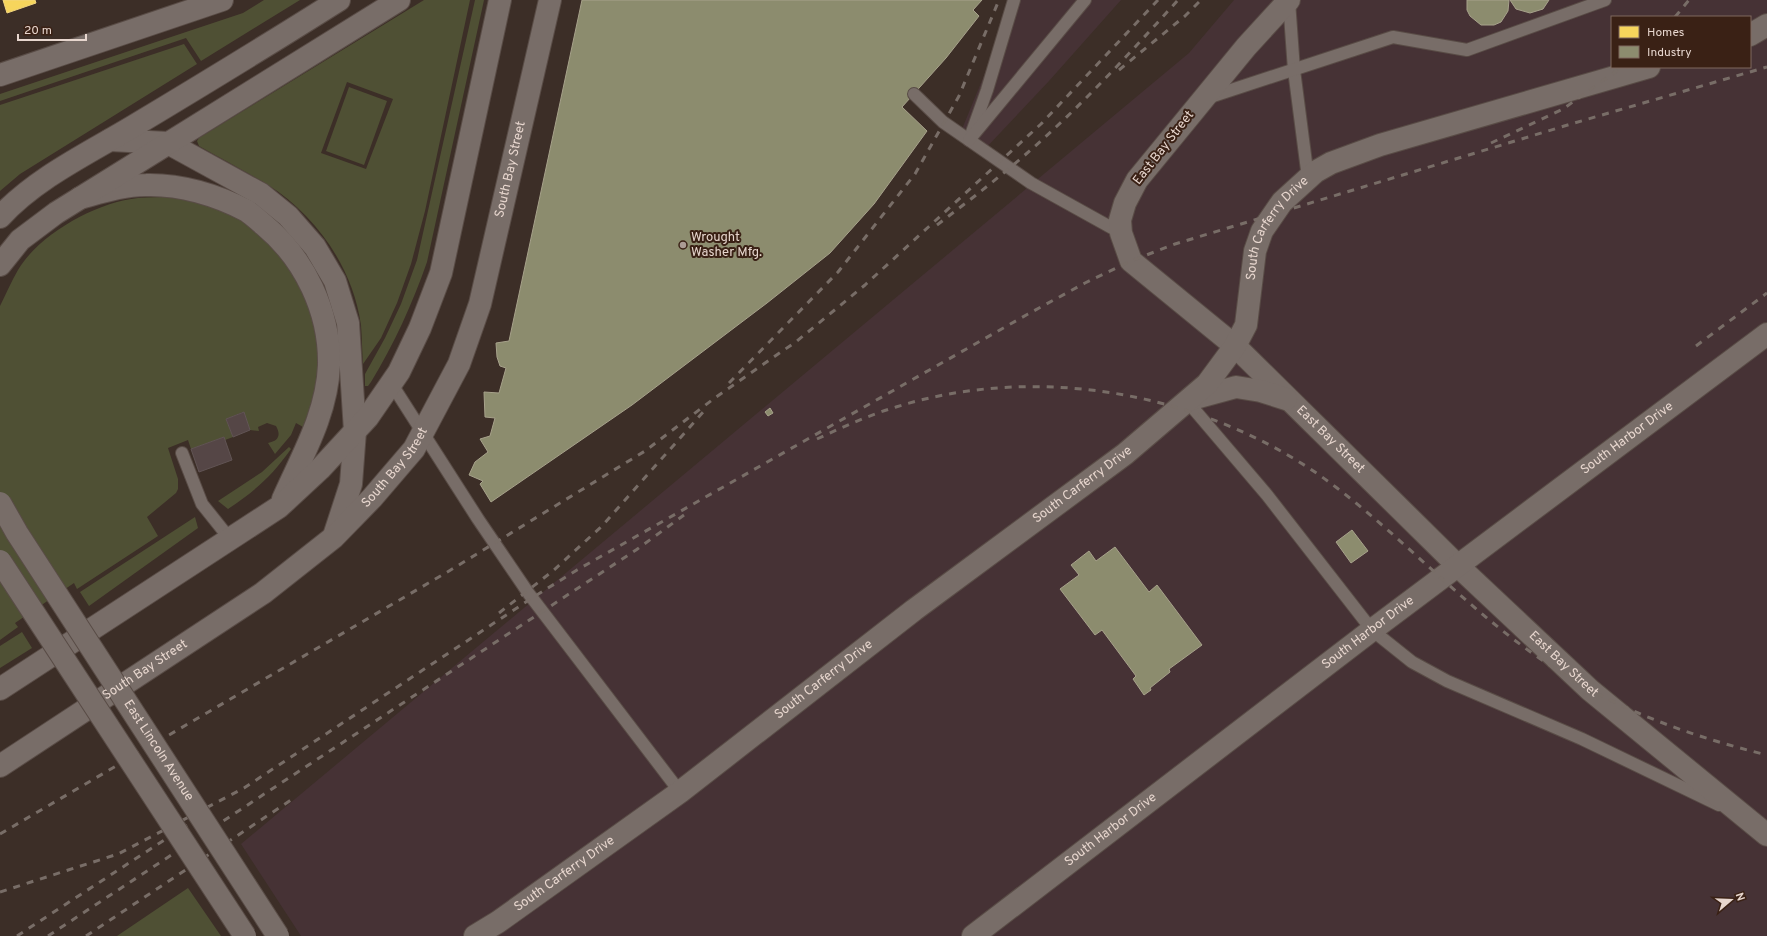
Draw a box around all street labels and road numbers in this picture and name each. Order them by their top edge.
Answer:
street label: East Bay Street [1130,108,1198,188]
street label: South Bay Street [492,120,530,219]
street label: South Carferry Drive [1243,173,1312,281]
street label: South Harbor Drive [1578,399,1677,478]
street label: East Bay Street [1293,403,1368,477]
street label: South Bay Street [359,425,432,511]
street label: South Carferry Drive [1030,443,1136,527]
street label: South Harbor Drive [1319,593,1418,673]
street label: East Bay Street [1525,628,1601,701]
street label: South Bay Street [100,637,191,704]
street label: South Carferry Drive [772,637,876,723]
street label: East Lincoln Avenue [119,697,197,804]
street label: South Harbor Drive [1062,790,1160,870]
street label: South Carferry Drive [511,833,618,916]

